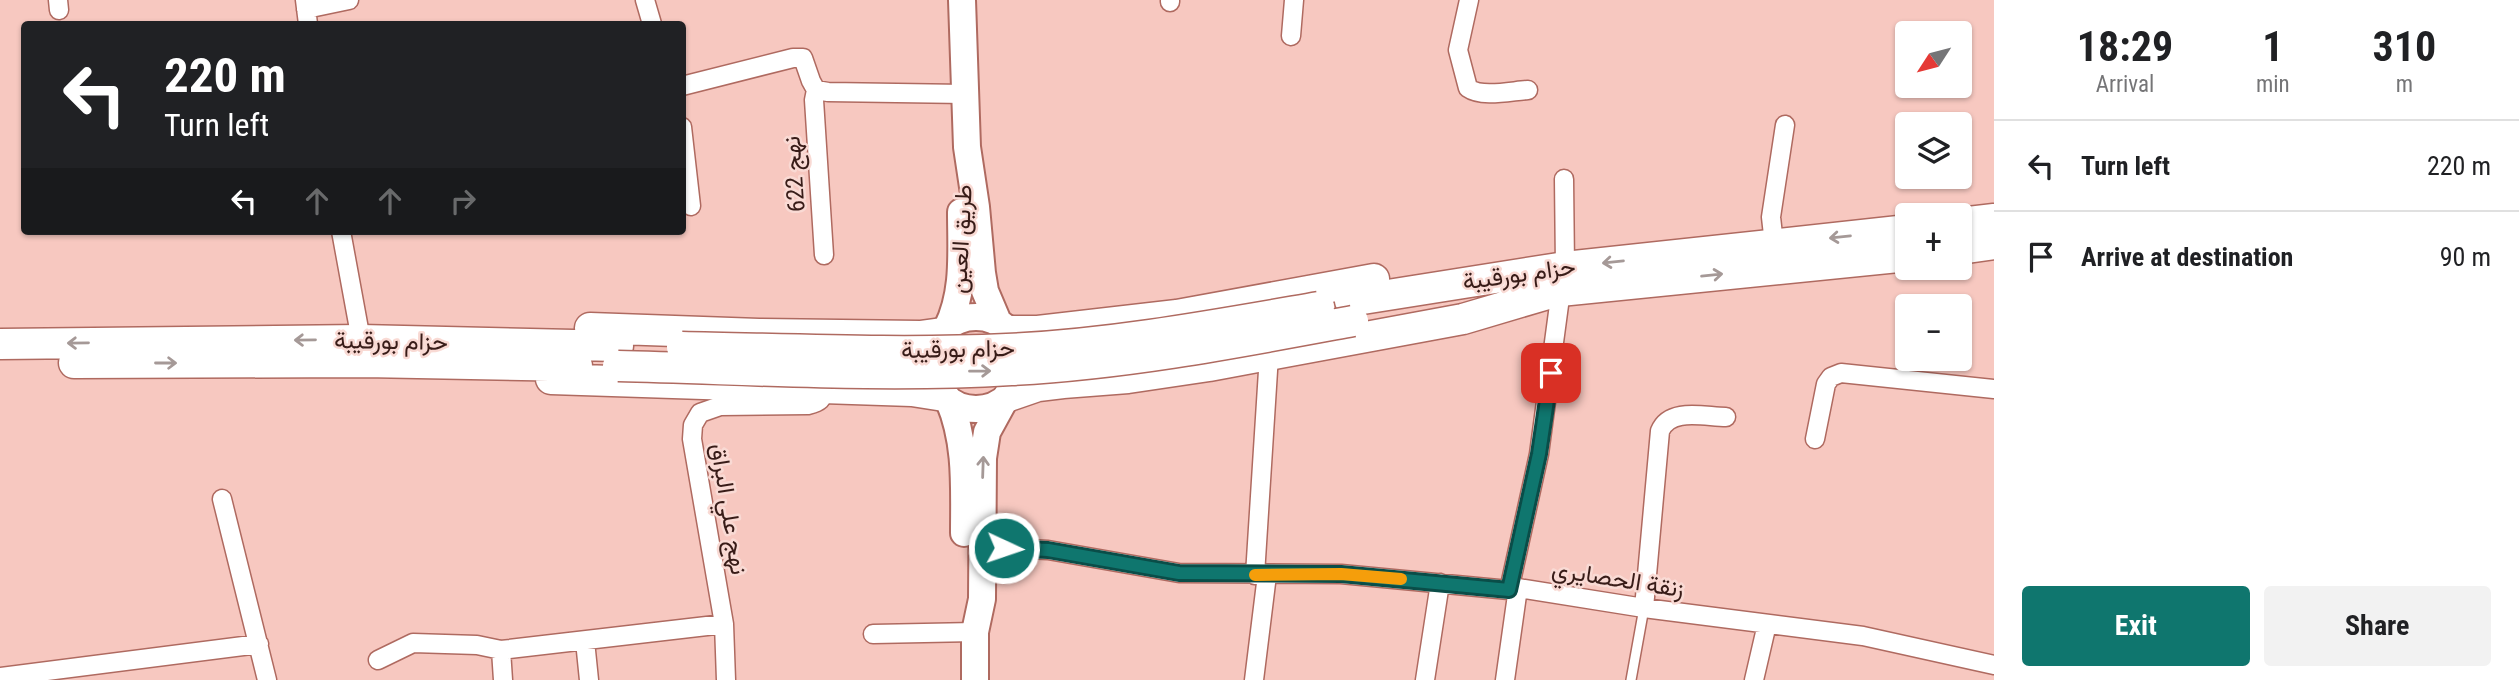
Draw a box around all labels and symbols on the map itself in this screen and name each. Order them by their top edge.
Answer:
north arrow [1895,21,1972,98]
street label: نهج 622 [777,135,814,213]
street label: طريق العين [944,184,979,294]
one-way arrow [1829,231,1851,244]
street label: حزام بورقيبة [1461,252,1578,298]
one-way arrow [1603,255,1625,268]
one-way arrow [1701,268,1723,281]
street label: حزام بورقيبة [334,326,448,358]
one-way arrow [294,334,317,347]
street label: حزام بورقيبة [901,334,1015,366]
one-way arrow [67,336,90,350]
pin [1521,343,1581,403]
one-way arrow [154,356,177,370]
one-way arrow [968,364,991,378]
street label: نهج علي البراق [700,441,753,577]
one-way arrow [976,455,989,478]
position arrow [967,511,1041,585]
street label: زنقة الحصايري [1549,555,1686,608]

